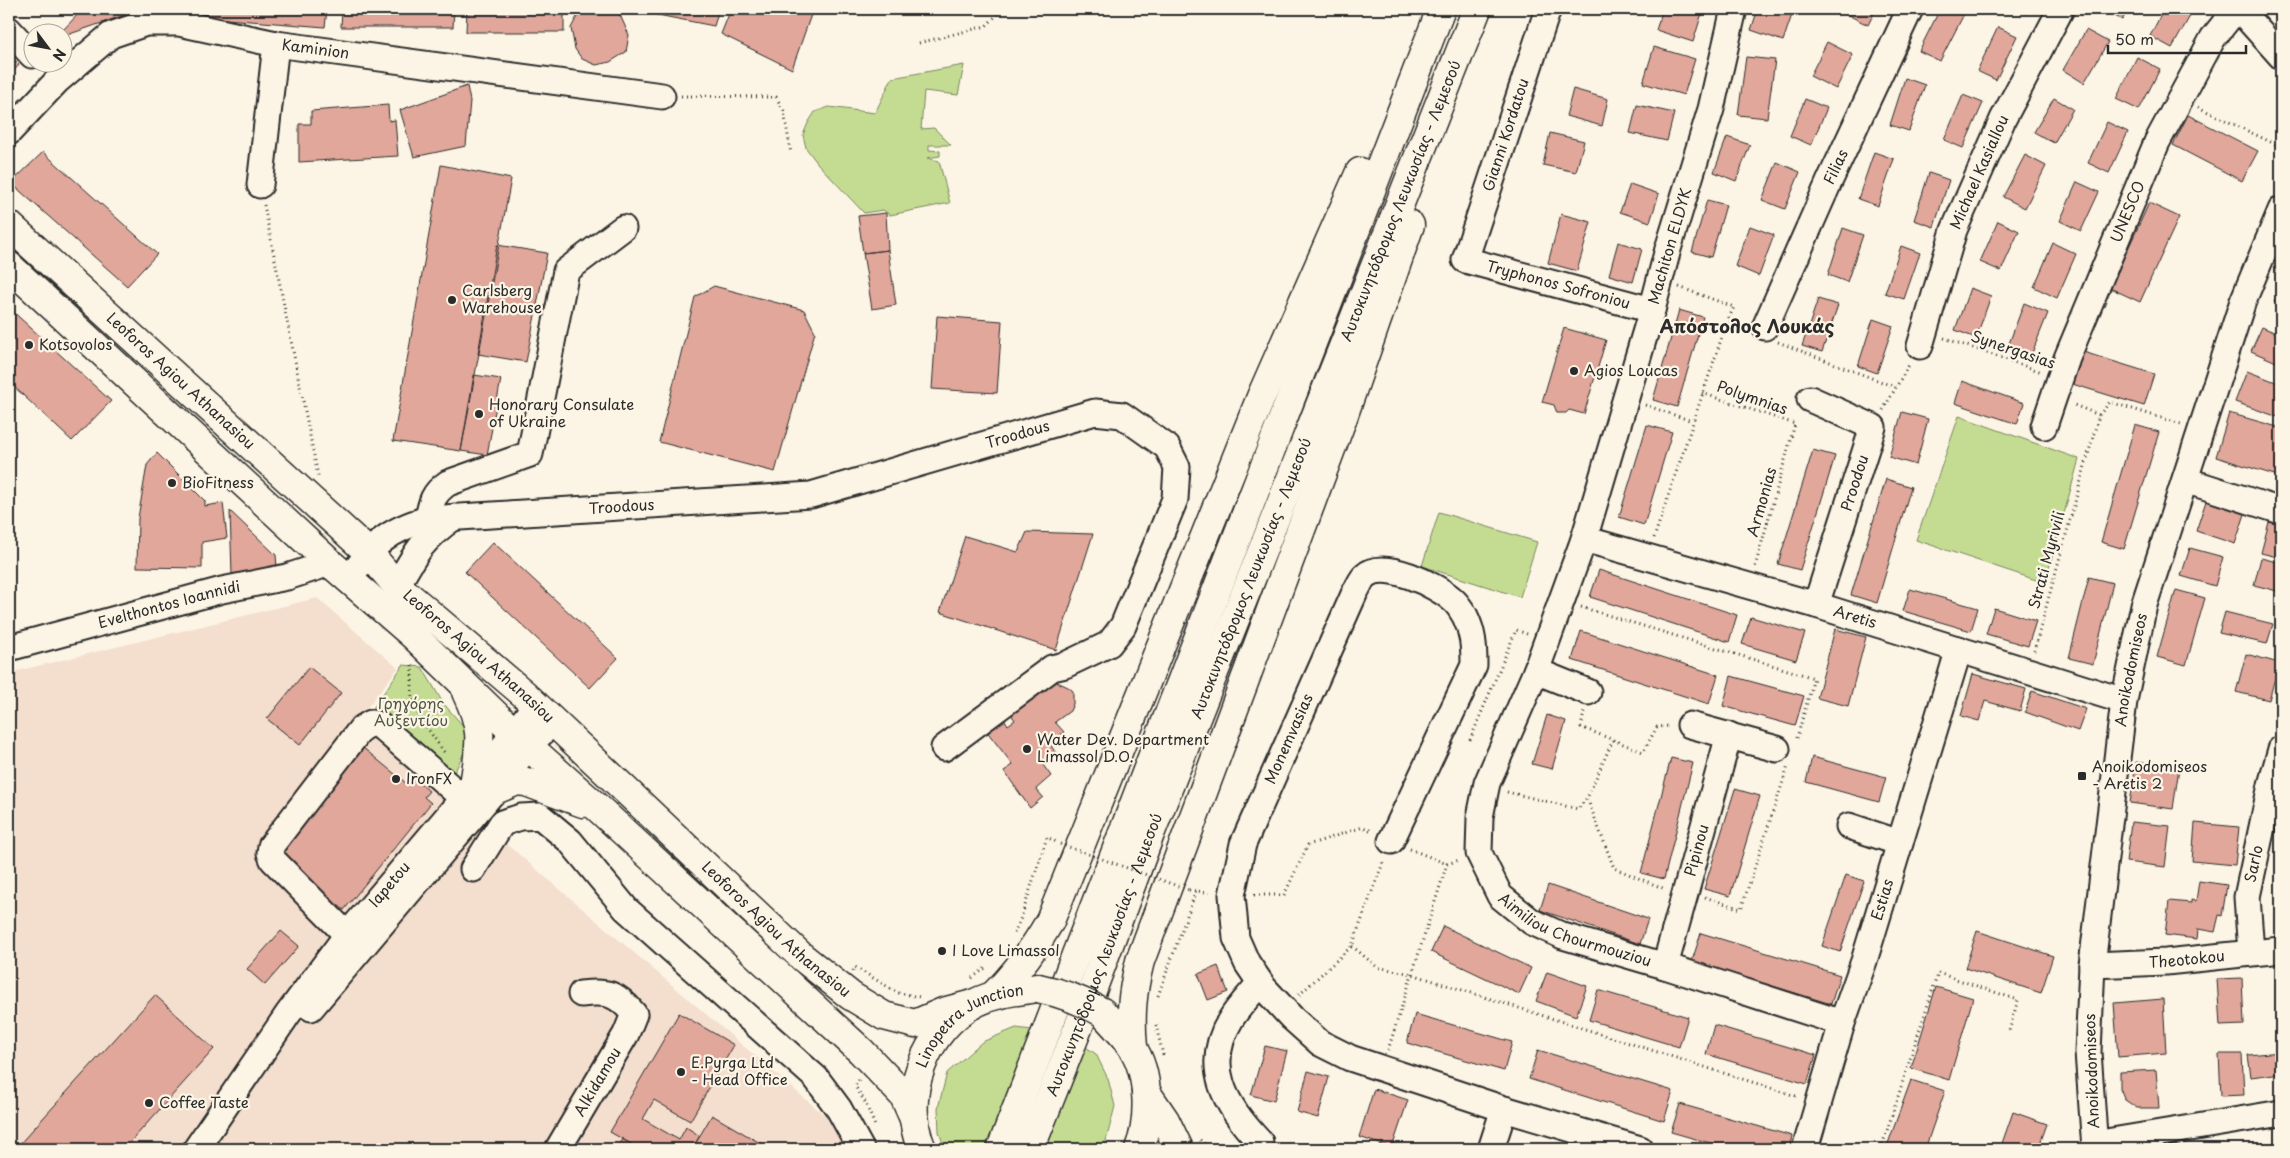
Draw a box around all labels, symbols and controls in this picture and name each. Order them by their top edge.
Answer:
north arrow [22,22,72,72]
scale bar [2108,22,2245,54]
text: 50 m [2115,27,2154,50]
street label: Kaminion [281,32,351,64]
text: N [48,45,71,65]
street label: Αυτοκινητόδρομος Λευκωσίας - Λεμεσού [1333,56,1466,344]
street label: Gianni Kordatou [1475,75,1534,194]
street label: Michael Kasiallou [1943,111,2013,233]
street label: Filias [1817,145,1853,188]
street label: UNESCO [2103,177,2150,246]
street label: Machiton ELDYK [1641,185,1696,307]
street label: Tryphonos Sofroniou [1484,253,1633,314]
place label: Carlsberg Warehouse [462,278,542,318]
marker: Carlsberg Warehouse [446,294,458,306]
street label: Leoforos Agiou Athanasiou [102,306,261,454]
district label: Απόστολος Λουκάς [1660,312,1835,339]
street label: Synergasias [1968,323,2059,374]
place label: Kotsovolos [39,332,112,355]
marker: Kotsovolos [23,339,35,351]
place label: Agios Loucas [1584,358,1678,381]
marker: Agios Loucas [1568,365,1580,377]
street label: Polymnias [1714,374,1791,420]
place label: Honorary Consulate of Ukraine [489,392,634,432]
marker: Honorary Consulate of Ukraine [473,408,485,420]
street label: Troodous [982,413,1052,453]
street label: Αυτοκινητόδρομος Λευκωσίας - Λεμεσού [1184,434,1316,722]
street label: Proodou [1834,451,1874,514]
street label: Armonias [1740,464,1781,539]
place label: BioFitness [182,470,254,493]
marker: BioFitness [166,477,178,489]
street label: Troodous [588,492,655,519]
street label: Strati Myrivili [2021,508,2070,611]
street label: Evelthontos Ioannidi [95,574,242,633]
street label: Leoforos Agiou Athanasiou [399,583,561,727]
street label: Aretis [1831,598,1880,633]
street label: Anoikodomiseos [2108,611,2152,728]
street label: Monemvasias [1257,689,1318,787]
park label: Γρηγόρης Αυξεντίου [374,691,448,731]
place label: Water Dev. Department Limassol D.O. [1037,727,1209,767]
marker: Water Dev. Department Limassol D.O. [1021,743,1033,755]
place label: Anoikodomiseos - Aretis 2 [2092,754,2207,794]
place label: IronFX [406,766,452,789]
marker: Anoikodomiseos - Aretis 2 [2076,770,2088,782]
marker: IronFX [390,773,402,785]
street label: Αυτοκινητόδρομος Λευκωσίας - Λεμεσού [1039,809,1167,1099]
street label: Pipinou [1677,821,1714,879]
street label: Sarlo [2237,843,2268,884]
street label: Leoforos Agiou Athanasiou [697,855,857,1002]
street label: Iapetou [362,856,415,912]
street label: Estias [1864,876,1898,923]
street label: Aimiliou Chourmouziou [1494,886,1654,971]
place label: I Love Limassol [952,938,1060,961]
street label: Theotokou [2148,943,2226,973]
marker: I Love Limassol [936,945,948,957]
street label: Linopetra Junction [909,977,1025,1071]
street label: Anoikodomiseos [2077,1013,2104,1129]
street label: Alkidamou [567,1042,626,1120]
place label: E.Pyrga Ltd - Head Office [691,1050,788,1090]
marker: E.Pyrga Ltd - Head Office [675,1066,687,1078]
place label: Coffee Taste [159,1090,249,1113]
marker: Coffee Taste [143,1097,155,1109]

